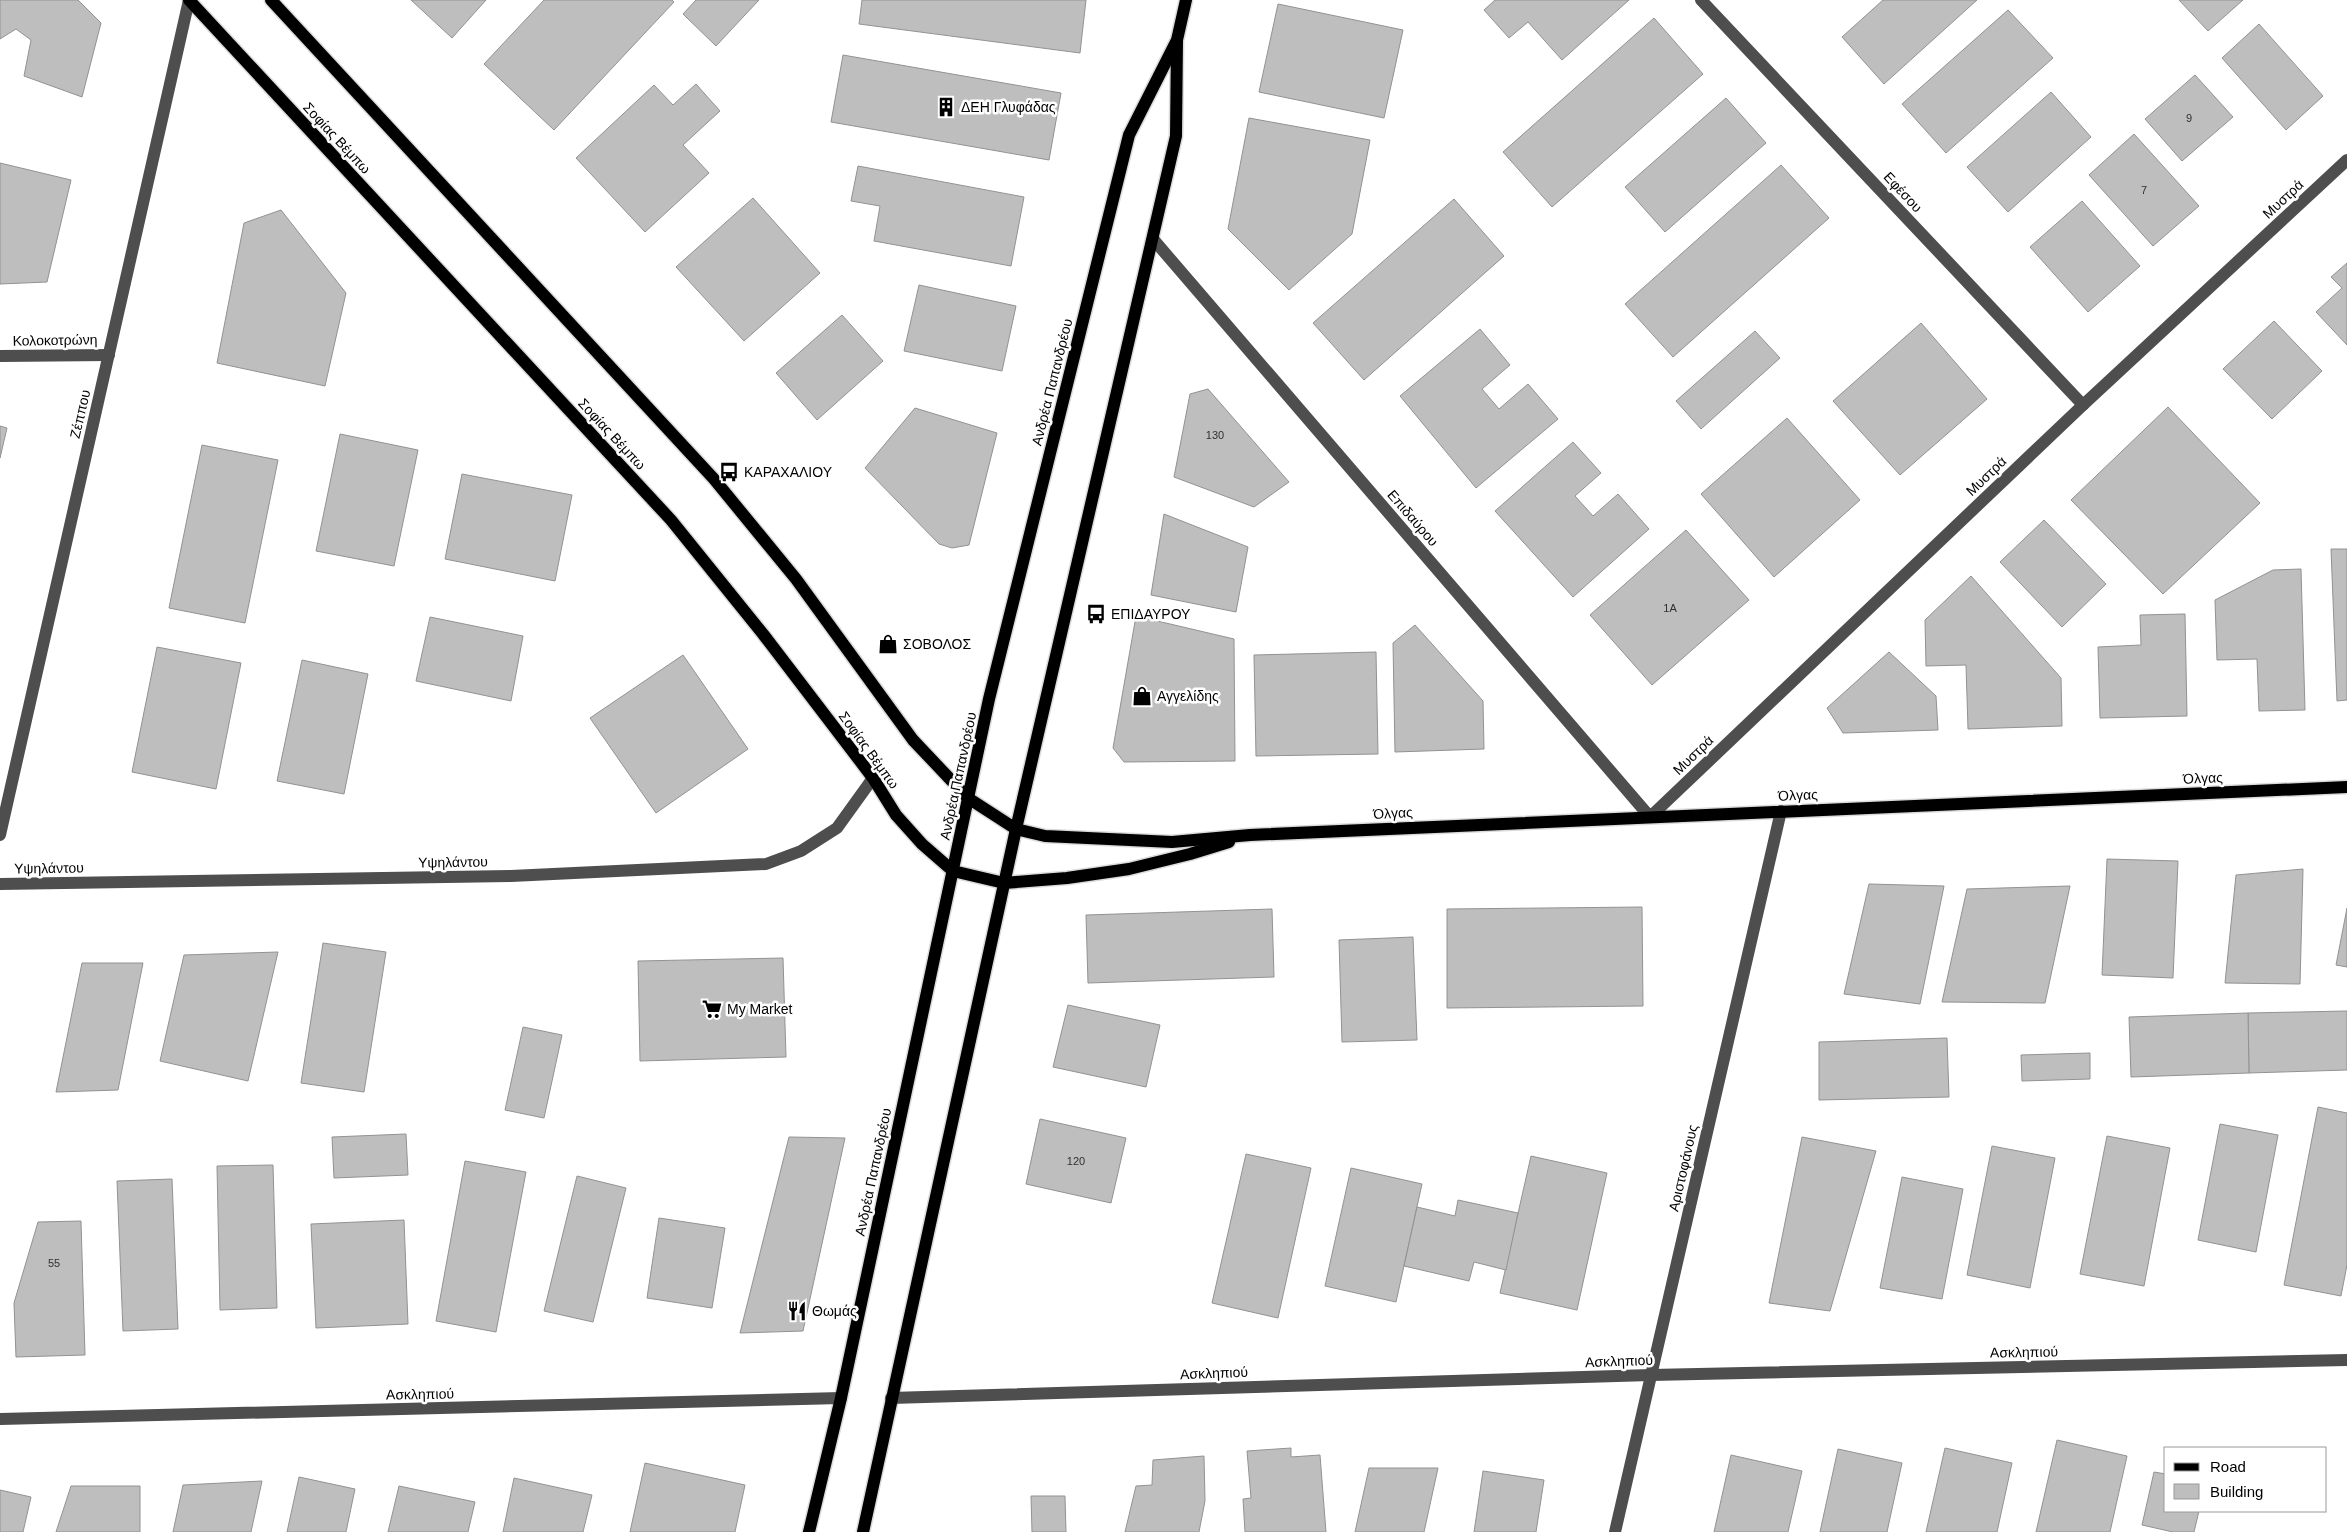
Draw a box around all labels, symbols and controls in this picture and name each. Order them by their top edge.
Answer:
building icon: ΔΕΗ Γλυφάδας [935,96,957,118]
street label: Σοφίας Βέμπω [300,99,374,177]
place label: ΔΕΗ Γλυφάδας [961,99,1056,115]
house number: 9 [2186,112,2192,124]
street label: Εφέσου [1881,169,1925,215]
street label: Μυστρά [2259,176,2307,222]
house number: 7 [2141,184,2147,196]
street label: Ανδρέα Παπανδρέου [1028,317,1076,447]
street label: Κολοκοτρώνη [12,331,98,349]
street label: Ζέππου [67,388,93,440]
street label: Σοφίας Βέμπω [575,395,649,473]
house number: 130 [1206,429,1224,441]
street label: Μυστρά [1963,453,2009,499]
bus stop icon: ΚΑΡΑΧΑΛΙΟΥ [718,461,740,483]
place label: ΚΑΡΑΧΑΛΙΟΥ [744,464,833,480]
street label: Επιδαύρου [1384,487,1442,549]
house number: 1Α [1663,602,1677,614]
bus stop icon: ΕΠΙΔΑΥΡΟΥ [1085,603,1107,625]
place label: ΕΠΙΔΑΥΡΟΥ [1111,606,1191,622]
shop icon: ΣΟΒΟΛΟΣ [877,633,899,655]
place label: ΣΟΒΟΛΟΣ [903,636,971,652]
shop icon: Αγγελίδης [1131,685,1153,707]
place label: Αγγελίδης [1157,688,1219,704]
street label: Σοφίας Βέμπω [836,708,902,792]
street label: Ανδρέα Παπανδρέου [937,711,979,841]
street label: Μυστρά [1670,732,1716,778]
street label: Όλγας [2182,769,2223,787]
street label: Όλγας [1777,786,1818,804]
street label: Όλγας [1372,804,1413,822]
street label: Υψηλάντου [418,853,488,871]
street label: Υψηλάντου [14,859,84,877]
supermarket icon: My Market [701,998,723,1020]
place label: My Market [727,1001,792,1017]
street label: Ανδρέα Παπανδρέου [852,1107,894,1237]
street label: Αριστοφάνους [1665,1123,1701,1213]
house number: 120 [1067,1155,1085,1167]
house number: 55 [48,1257,60,1269]
restaurant icon: Θωμάς [786,1300,808,1322]
place label: Θωμάς [812,1303,857,1319]
street label: Ασκληπιού [1990,1343,2058,1361]
street label: Ασκληπιού [1585,1352,1653,1370]
street label: Ασκληπιού [1180,1364,1248,1382]
street label: Ασκληπιού [386,1385,454,1403]
legend [2164,1447,2327,1512]
text: Road [2210,1458,2246,1475]
text: Building [2210,1483,2263,1500]

